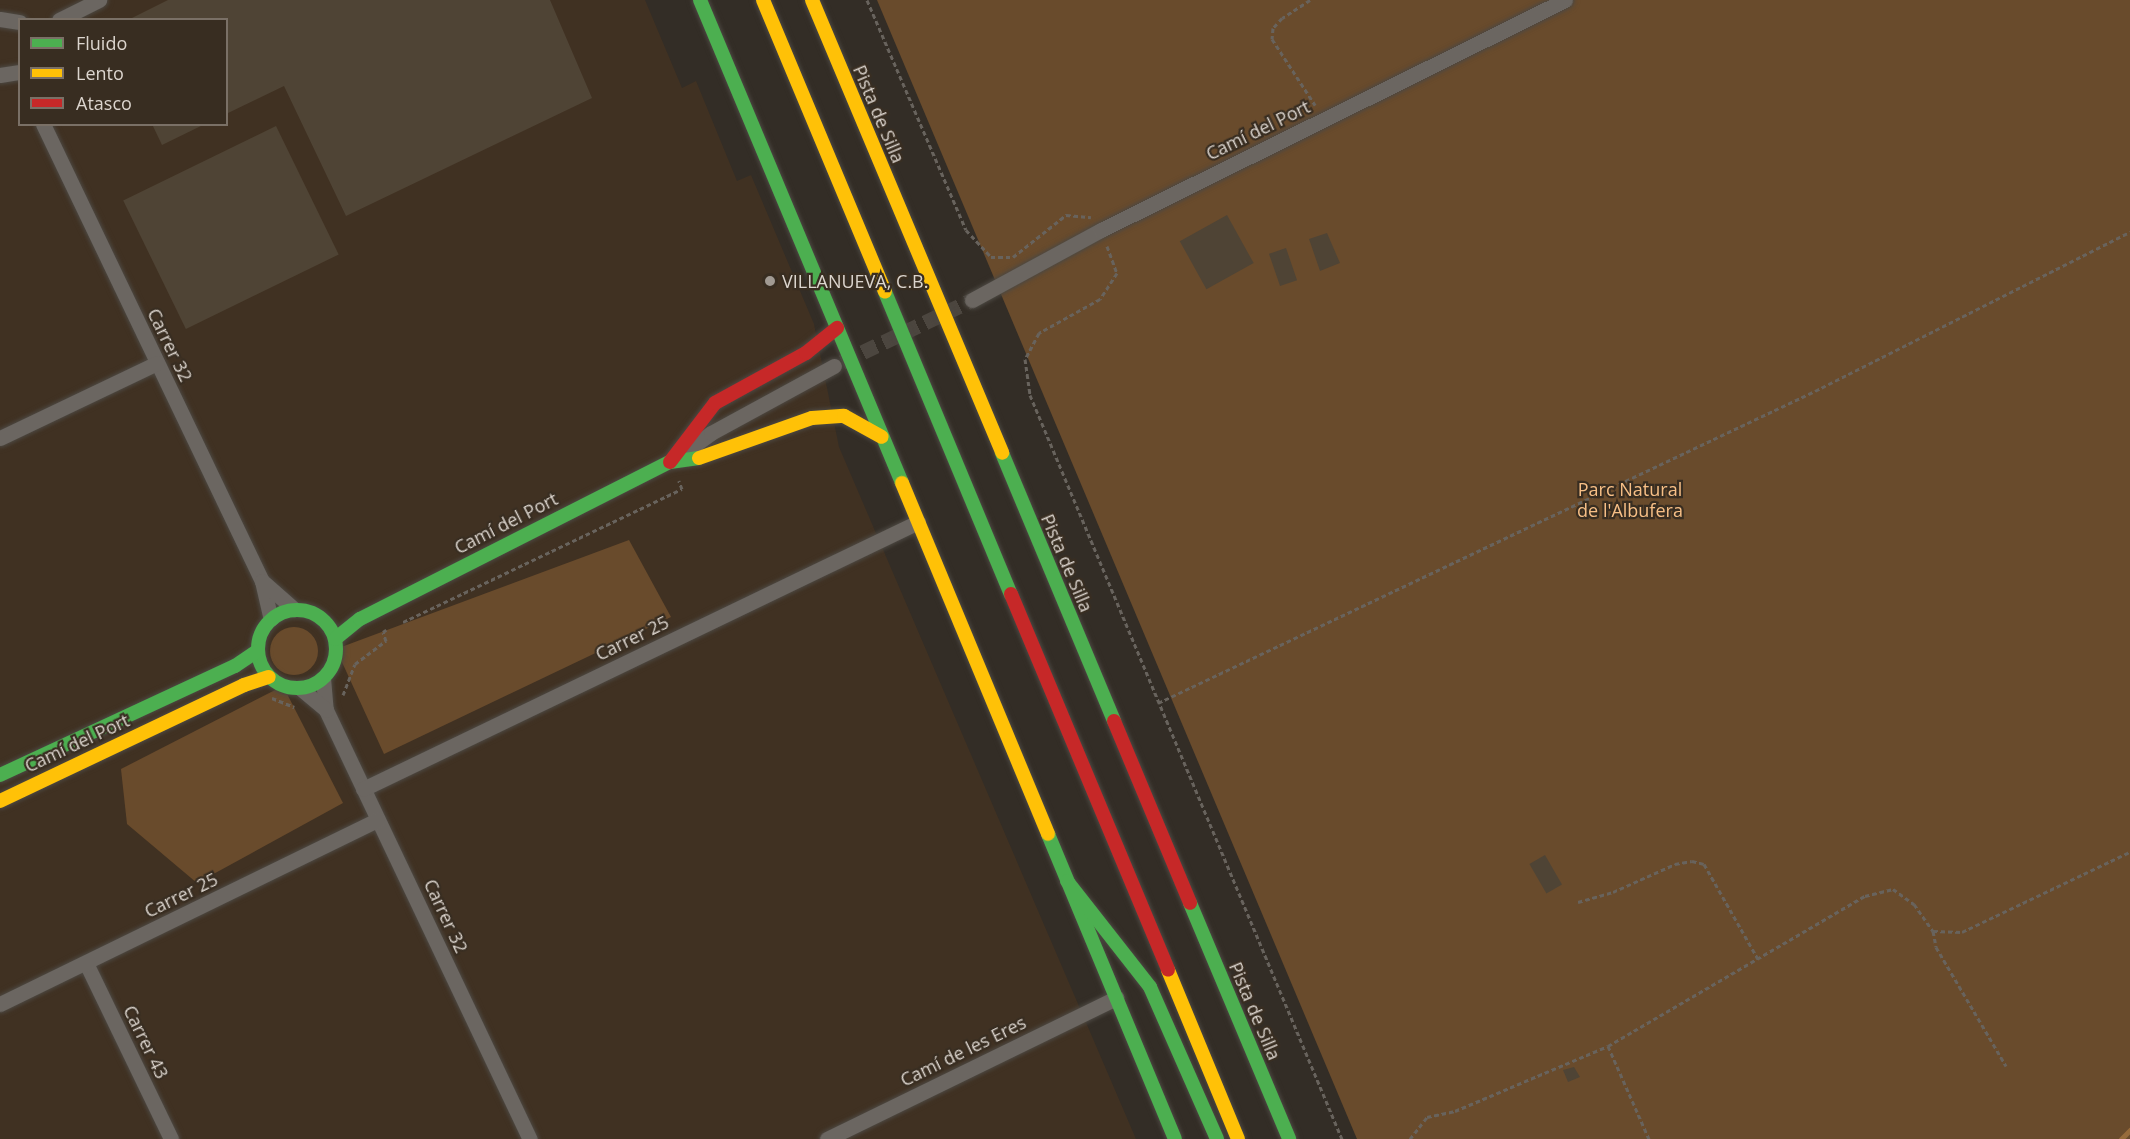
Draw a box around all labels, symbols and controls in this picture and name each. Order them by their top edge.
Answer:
legend [18,18,228,126]
text: Fluido [76,31,127,55]
text: Lento [76,61,124,85]
street label: Pista de Silla [849,62,909,166]
text: Atasco [76,91,132,115]
street label: Camí del Port [1202,96,1314,164]
place label: VILLANUEVA, C.B. [782,270,928,292]
marker: VILLANUEVA, C.B. [763,274,777,288]
street label: Carrer 32 [143,305,197,385]
park label: Parc Natural de l'Albufera [1577,479,1683,522]
street label: Camí del Port [451,488,561,558]
street label: Pista de Silla [1037,511,1097,615]
street label: Carrer 25 [592,611,672,665]
street label: Camí del Port [21,709,133,777]
street label: Carrer 25 [141,868,221,922]
street label: Carrer 32 [420,876,472,956]
street label: Pista de Silla [1225,959,1285,1063]
street label: Carrer 43 [119,1002,173,1082]
street label: Camí de les Eres [897,1011,1029,1091]

